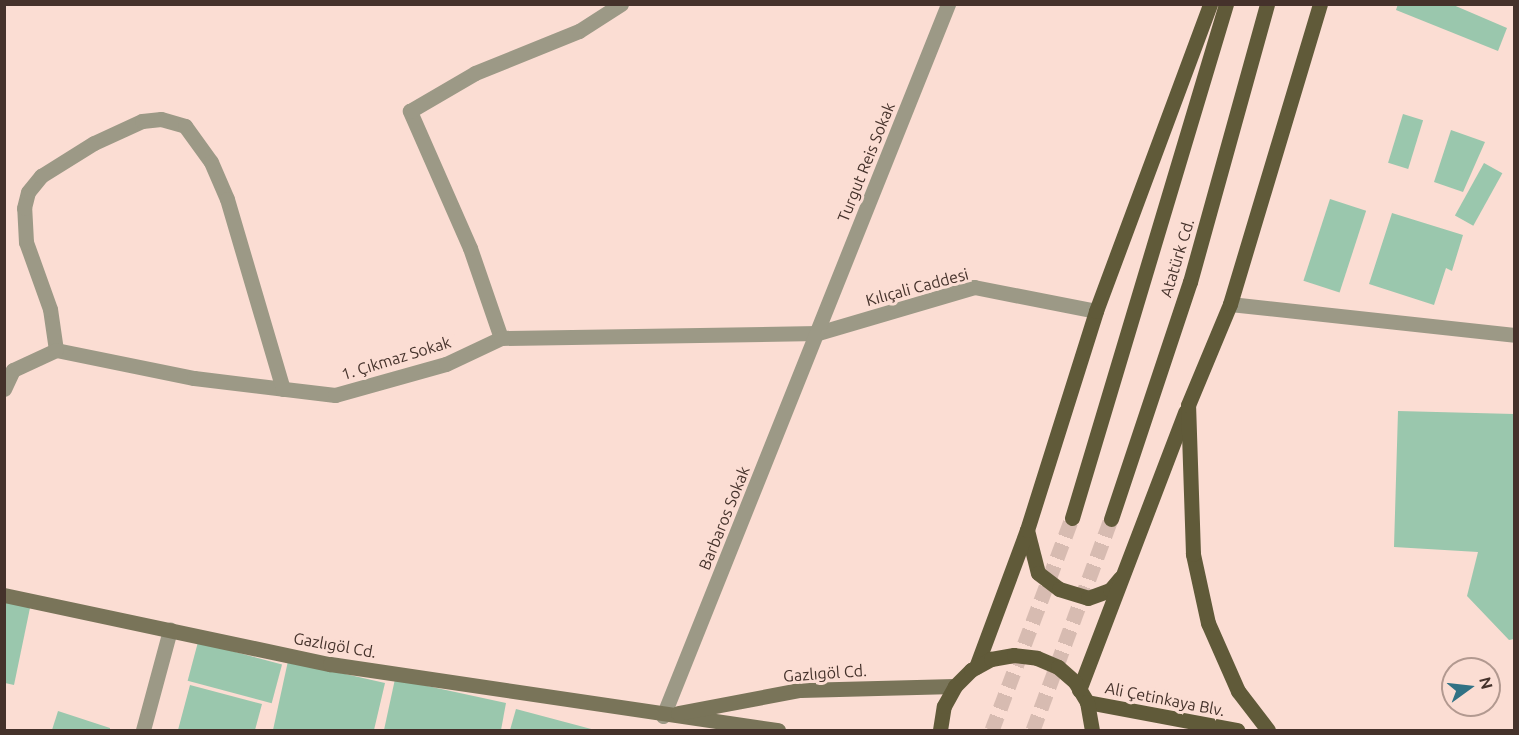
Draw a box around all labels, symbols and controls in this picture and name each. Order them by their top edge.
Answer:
street label: Turgut Reis Sokak [833,99,899,225]
street label: Atatürk Cd. [1156,216,1198,300]
street label: Kılıçali Caddesi [863,264,971,310]
street label: 1. Çıkmaz Sokak [339,332,453,384]
street label: Barbaros Sokak [694,463,754,573]
street label: Gazlıgöl Cd. [292,628,378,662]
north arrow [1441,657,1501,717]
street label: Gazlıgöl Cd. [783,661,867,685]
text: N [1476,675,1497,691]
street label: Ali Çetinkaya Blv. [1104,678,1226,720]

